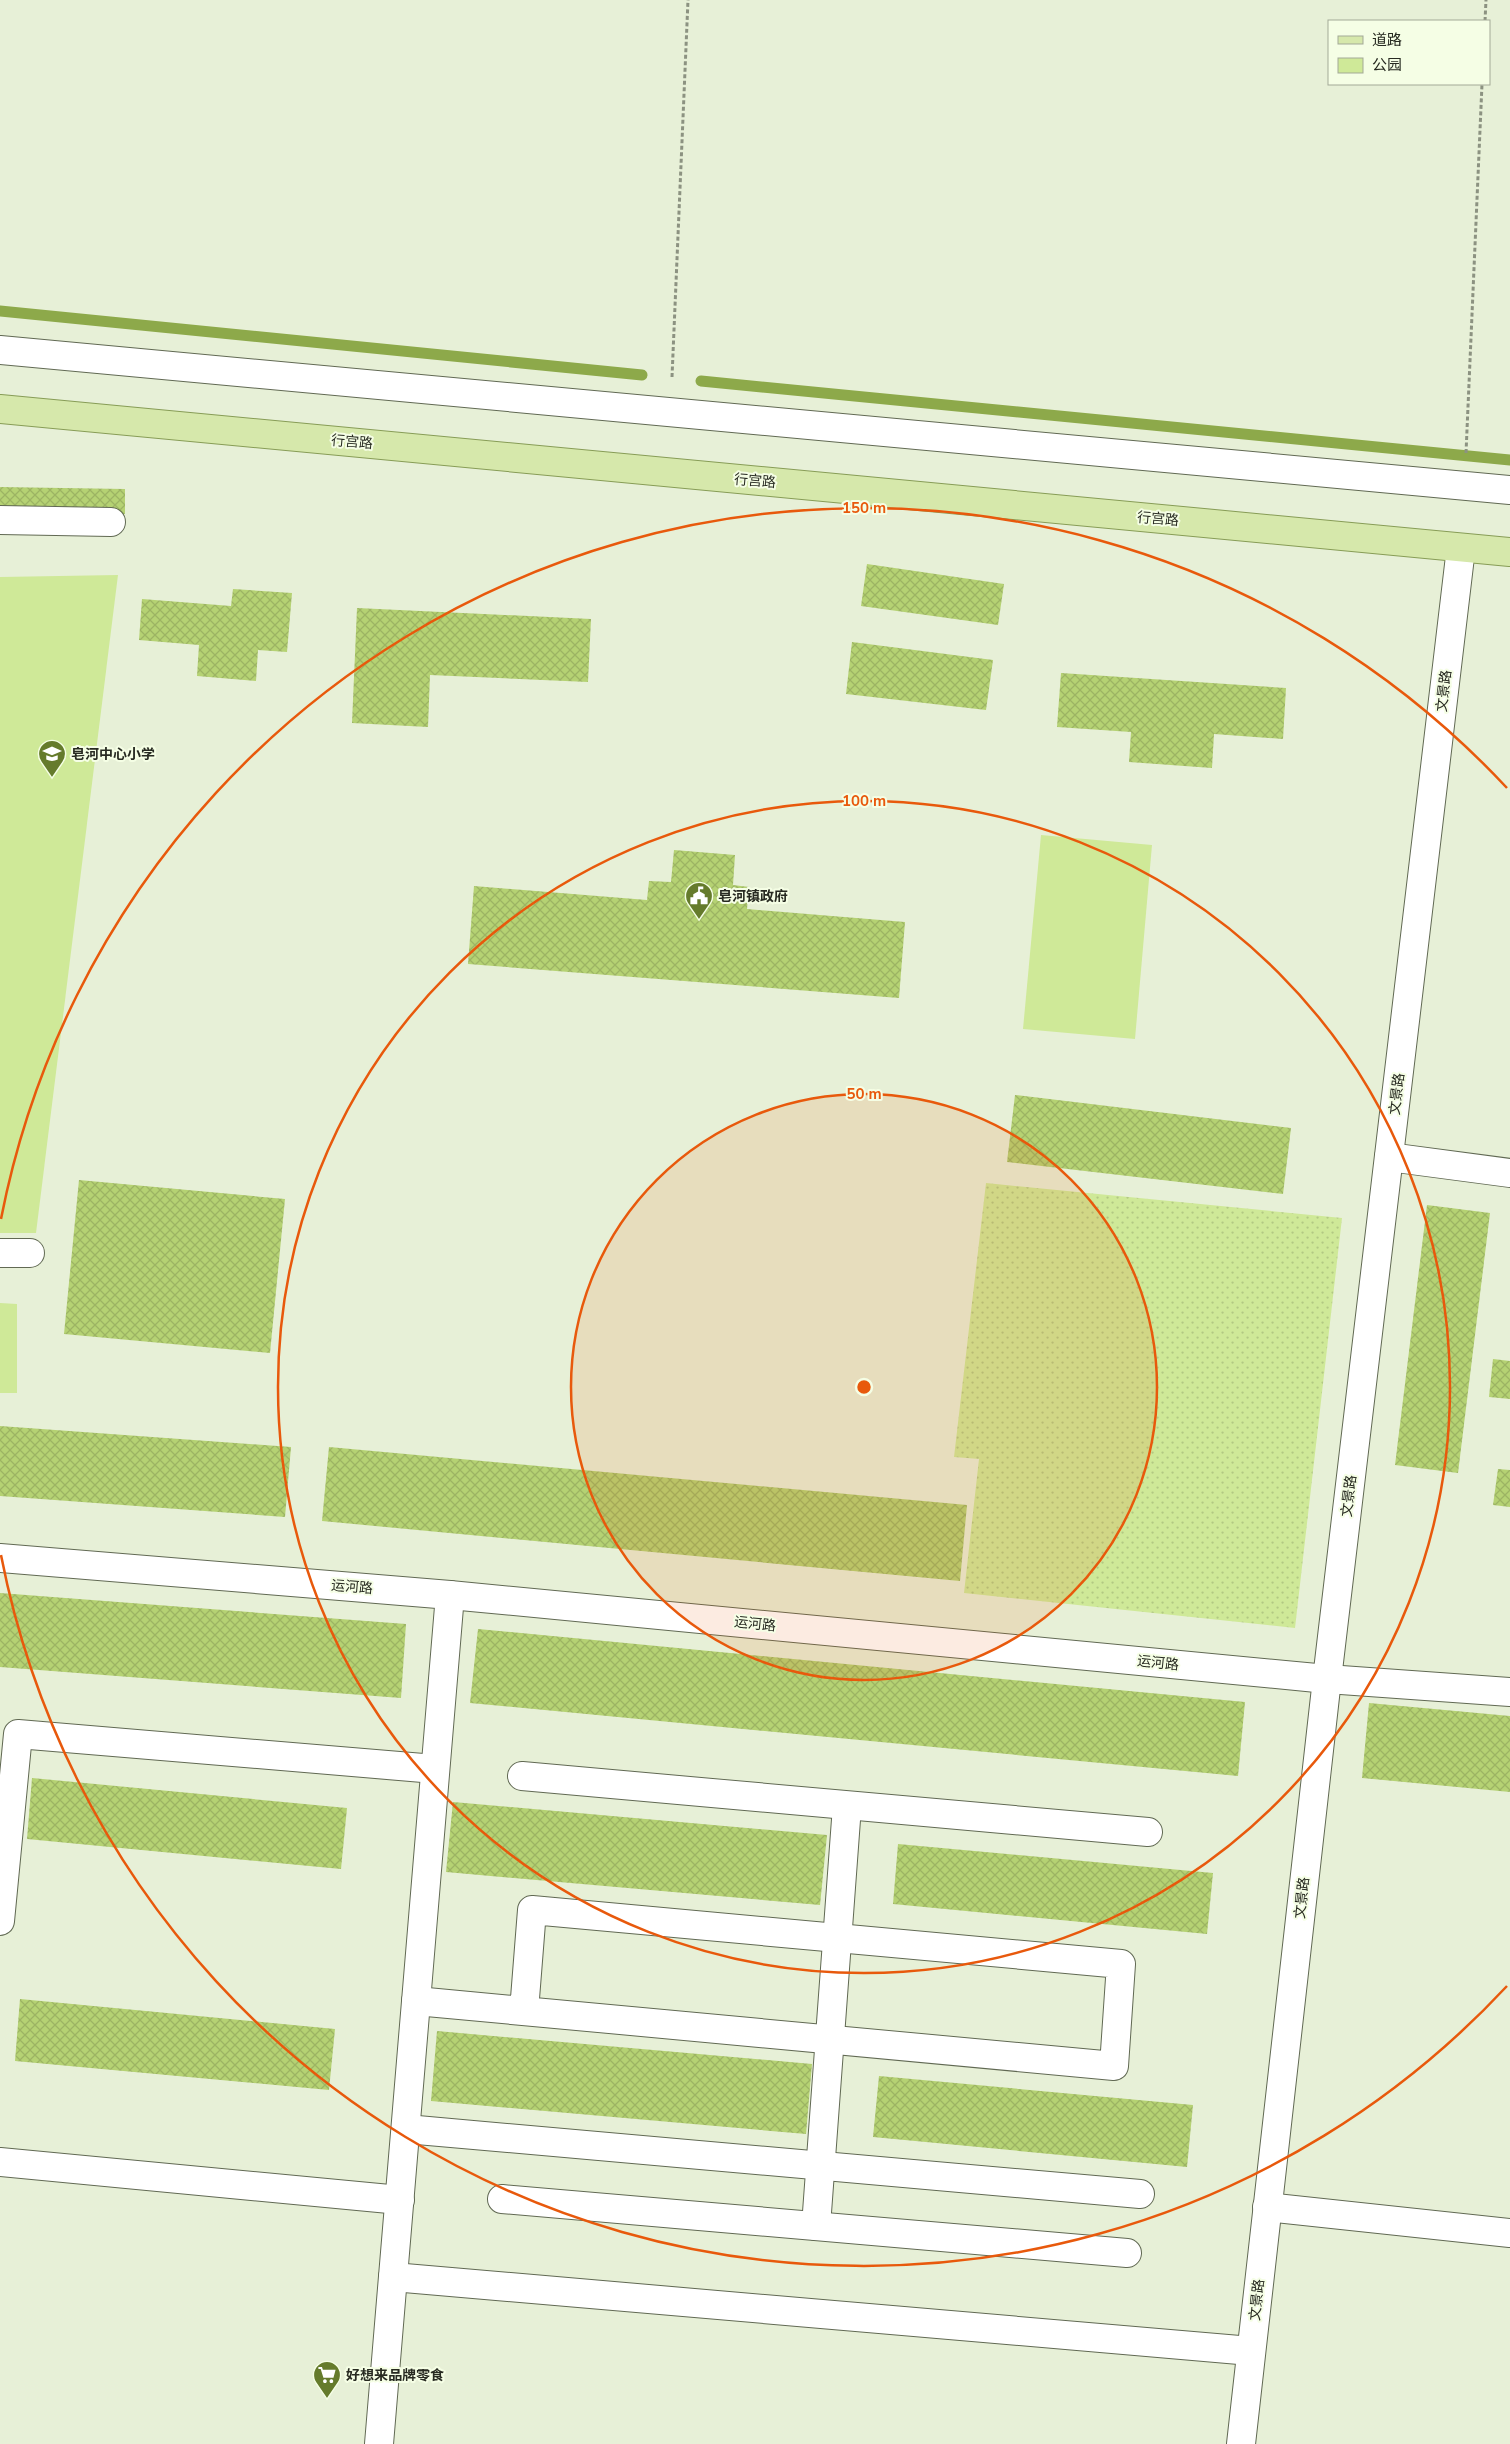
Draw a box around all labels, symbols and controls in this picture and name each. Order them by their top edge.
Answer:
legend [1328,20,1490,85]
text: 道路 [1372,30,1402,50]
text: 公园 [1372,55,1402,75]
street label: 行宫路 [330,431,374,453]
street label: 行宫路 [733,470,777,492]
text: 150 m [842,498,886,518]
street label: 行宫路 [1136,508,1180,530]
street label: 文景路 [1432,669,1456,713]
school or university icon: 皂河中心小学 [37,739,67,778]
place label: 皂河中心小学 [71,745,155,764]
text: 100 m [842,791,886,811]
public building icon: 皂河镇政府 [684,881,714,920]
place label: 皂河镇政府 [718,887,788,906]
street label: 文景路 [1385,1072,1409,1116]
text: 50 m [846,1084,882,1104]
centre of rings [855,1378,873,1396]
street label: 文景路 [1337,1474,1361,1518]
street label: 运河路 [330,1576,374,1598]
street label: 运河路 [733,1612,777,1636]
street label: 运河路 [1136,1651,1180,1675]
street label: 文景路 [1290,1876,1314,1920]
street label: 文景路 [1245,2278,1269,2322]
supermarket icon: 好想来品牌零食 [312,2360,342,2399]
place label: 好想来品牌零食 [346,2366,444,2385]

